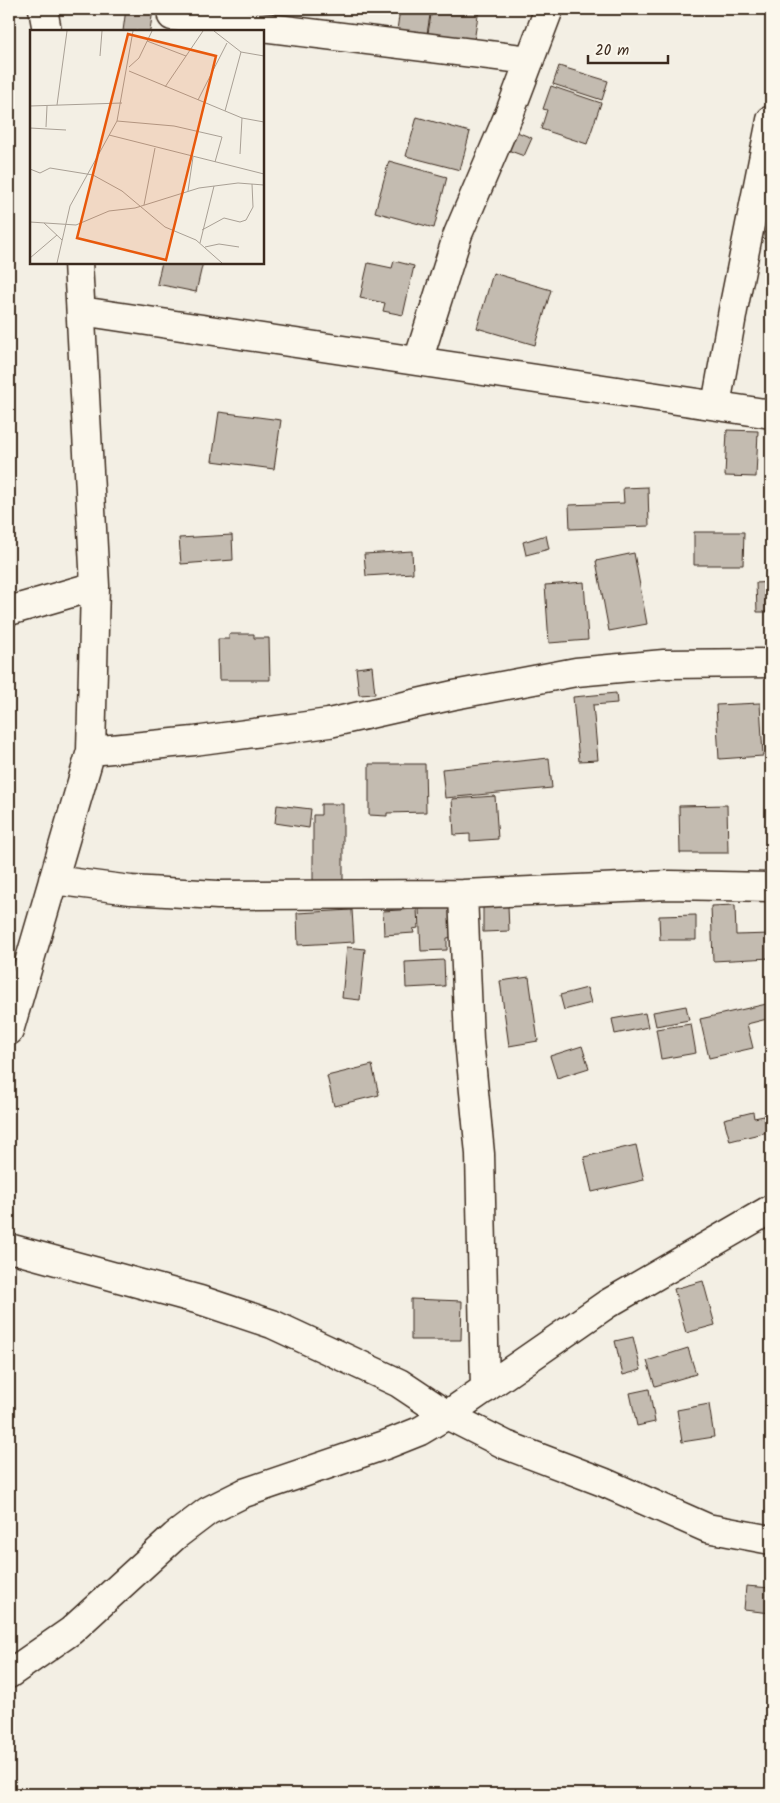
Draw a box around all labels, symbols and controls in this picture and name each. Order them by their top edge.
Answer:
inset map [30,30,264,264]
scale bar [588,32,668,64]
text: 20 m [595,39,629,63]

